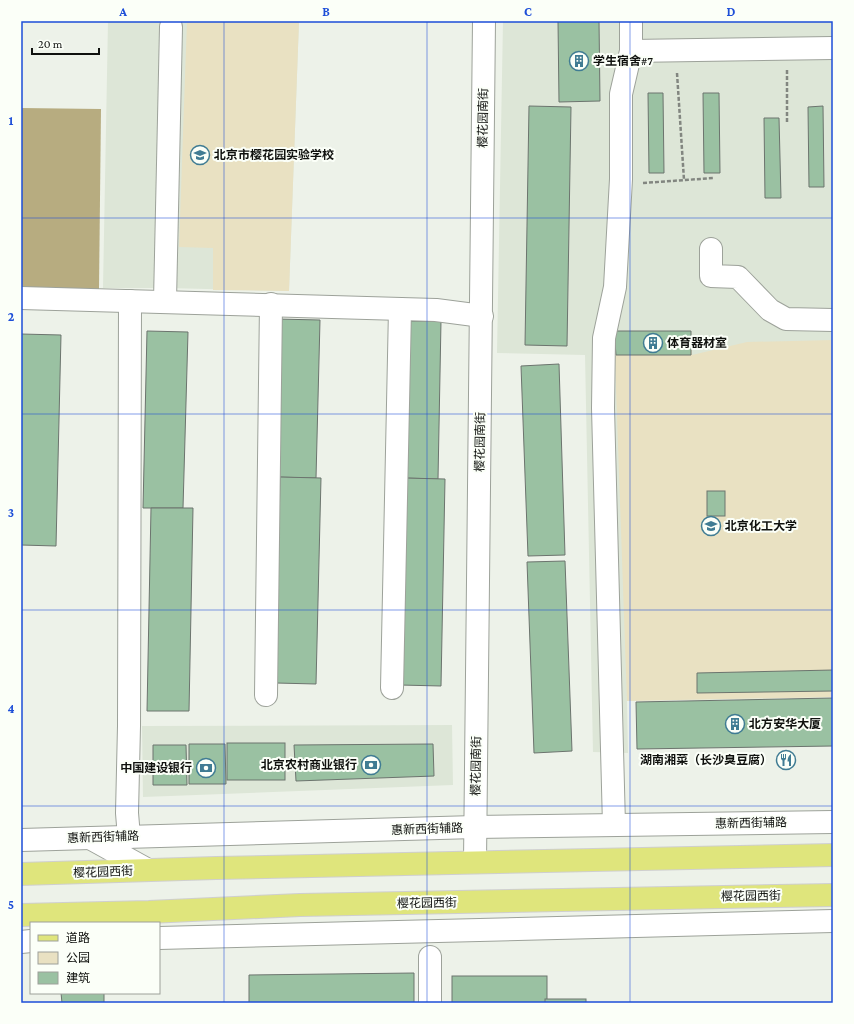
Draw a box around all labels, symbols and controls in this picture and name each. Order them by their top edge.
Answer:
text: A [118,4,127,19]
text: B [322,4,330,19]
text: C [524,4,532,19]
text: D [727,4,736,19]
scale bar [32,30,99,56]
text: 20 m [38,37,63,51]
building icon: 学生宿舍#7 [568,50,590,72]
place label: 学生宿舍#7 [593,54,653,68]
street label: 樱花园南街 [475,88,491,148]
text: 1 [9,113,14,128]
school or university icon: 北京市樱花园实验学校 [189,144,211,166]
place label: 北京市樱花园实验学校 [214,148,334,162]
text: 2 [8,309,15,324]
building icon: 体育器材室 [642,332,664,354]
place label: 体育器材室 [667,336,727,350]
street label: 樱花园南街 [472,412,488,472]
text: 3 [8,505,14,520]
school or university icon: 北京化工大学 [700,515,722,537]
place label: 北京化工大学 [725,519,797,533]
text: 4 [7,701,15,716]
building icon: 北方安华大厦 [724,713,746,735]
place label: 北方安华大厦 [749,717,821,731]
street label: 樱花园南街 [468,736,484,796]
restaurant icon: 湖南湘菜（长沙臭豆腐） [775,749,797,771]
place label: 湖南湘菜（长沙臭豆腐） [640,753,772,767]
bank icon: 北京农村商业银行 [360,754,382,776]
bank icon: 中国建设银行 [195,757,217,779]
place label: 北京农村商业银行 [261,758,357,772]
place label: 中国建设银行 [120,761,192,775]
street label: 惠新西街辅路 [715,815,787,831]
street label: 惠新西街辅路 [391,821,463,837]
street label: 惠新西街辅路 [67,829,139,845]
street label: 樱花园西街 [73,864,133,880]
street label: 樱花园西街 [721,888,781,904]
street label: 樱花园西街 [397,895,457,911]
text: 5 [8,897,14,912]
legend [30,922,160,994]
text: 道路 [66,931,90,945]
text: 公园 [66,951,90,965]
text: 建筑 [66,971,90,985]

